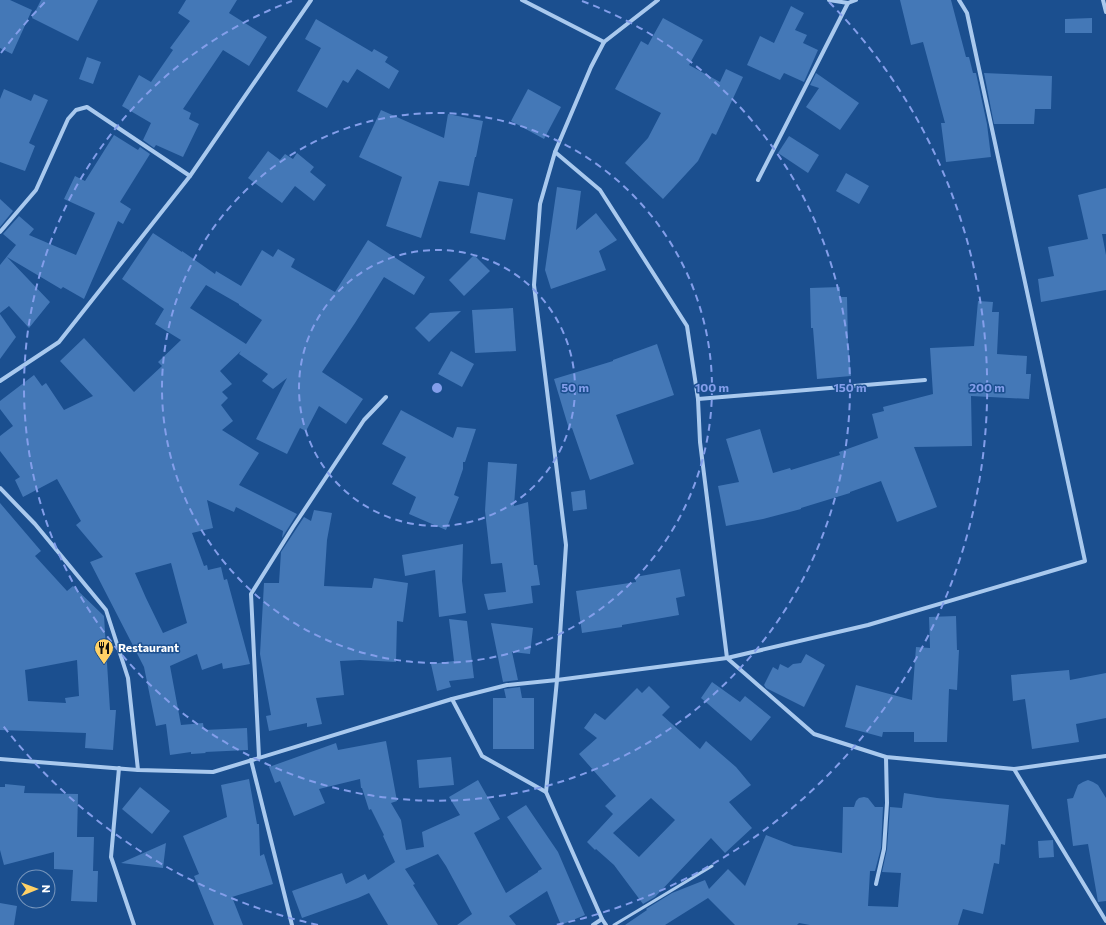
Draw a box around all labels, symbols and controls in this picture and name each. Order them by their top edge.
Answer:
text: 50 m [561,380,589,394]
text: 100 m [695,380,729,394]
text: 150 m [833,380,867,394]
text: 200 m [969,380,1005,394]
centre of rings [430,381,444,395]
restaurant icon: Restaurant [93,637,115,665]
place label: Restaurant [118,640,179,654]
north arrow [16,869,56,909]
text: N [40,885,53,893]

